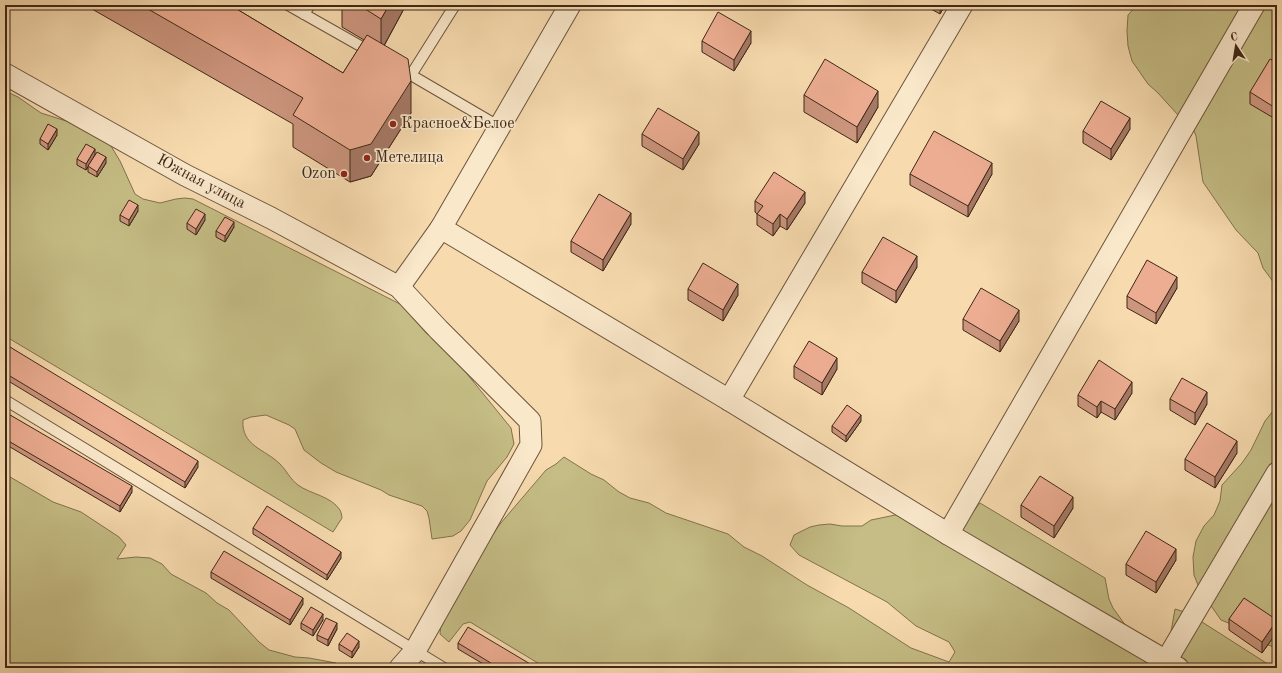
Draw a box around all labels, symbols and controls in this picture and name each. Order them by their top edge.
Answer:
north arrow [1216,26,1256,66]
text: С [1230,32,1239,44]
place label: Красное&Белое [401,116,515,132]
marker: Красное&Белое [388,119,398,129]
place label: Метелица [375,150,444,166]
street label: Южная улица [154,152,248,212]
marker: Метелица [362,153,372,163]
place label: Ozon [301,166,336,182]
marker: Ozon [339,169,349,179]

